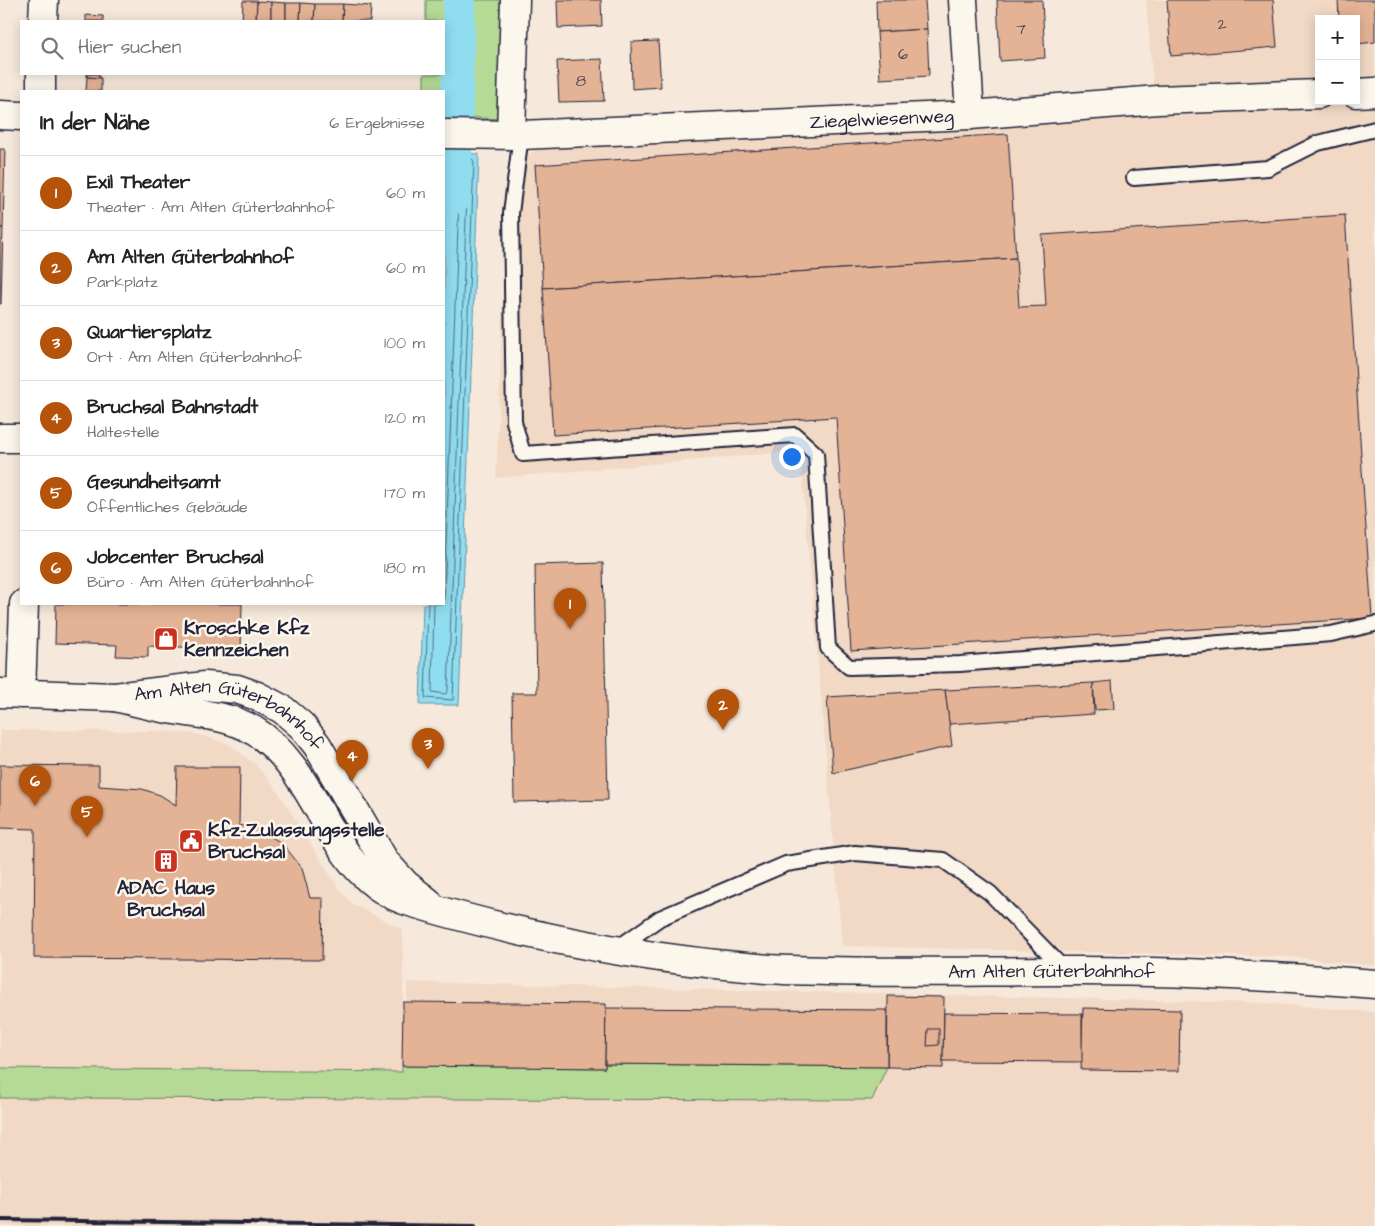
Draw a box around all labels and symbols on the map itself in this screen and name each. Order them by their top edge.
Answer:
house number: 2 [1217,13,1227,35]
house number: 7 [1016,18,1026,40]
house number: 6 [898,43,908,65]
house number: 8 [576,70,586,92]
street label: Ziegelwiesenweg [809,102,955,136]
your location [779,444,805,470]
pin: 1 [554,588,586,629]
place label: Kroschke Kfz Kennzeichen [184,615,310,664]
shop icon: Kroschke Kfz Kennzeichen [153,626,179,652]
street label: Am Alten Güterbahnhof [133,672,330,757]
pin: 2 [707,689,739,730]
pin: 3 [412,728,444,769]
pin: 4 [336,740,368,781]
pin: 6 [19,765,51,806]
pin: 5 [71,796,103,837]
place label: Kfz-Zulassungsstelle Bruchsal [208,817,385,866]
public building icon: Kfz-Zulassungsstelle Bruchsal [178,828,204,854]
building icon: ADAC Haus Bruchsal [153,848,179,874]
place label: ADAC Haus Bruchsal [117,875,215,924]
street label: Am Alten Güterbahnhof [948,957,1156,985]

